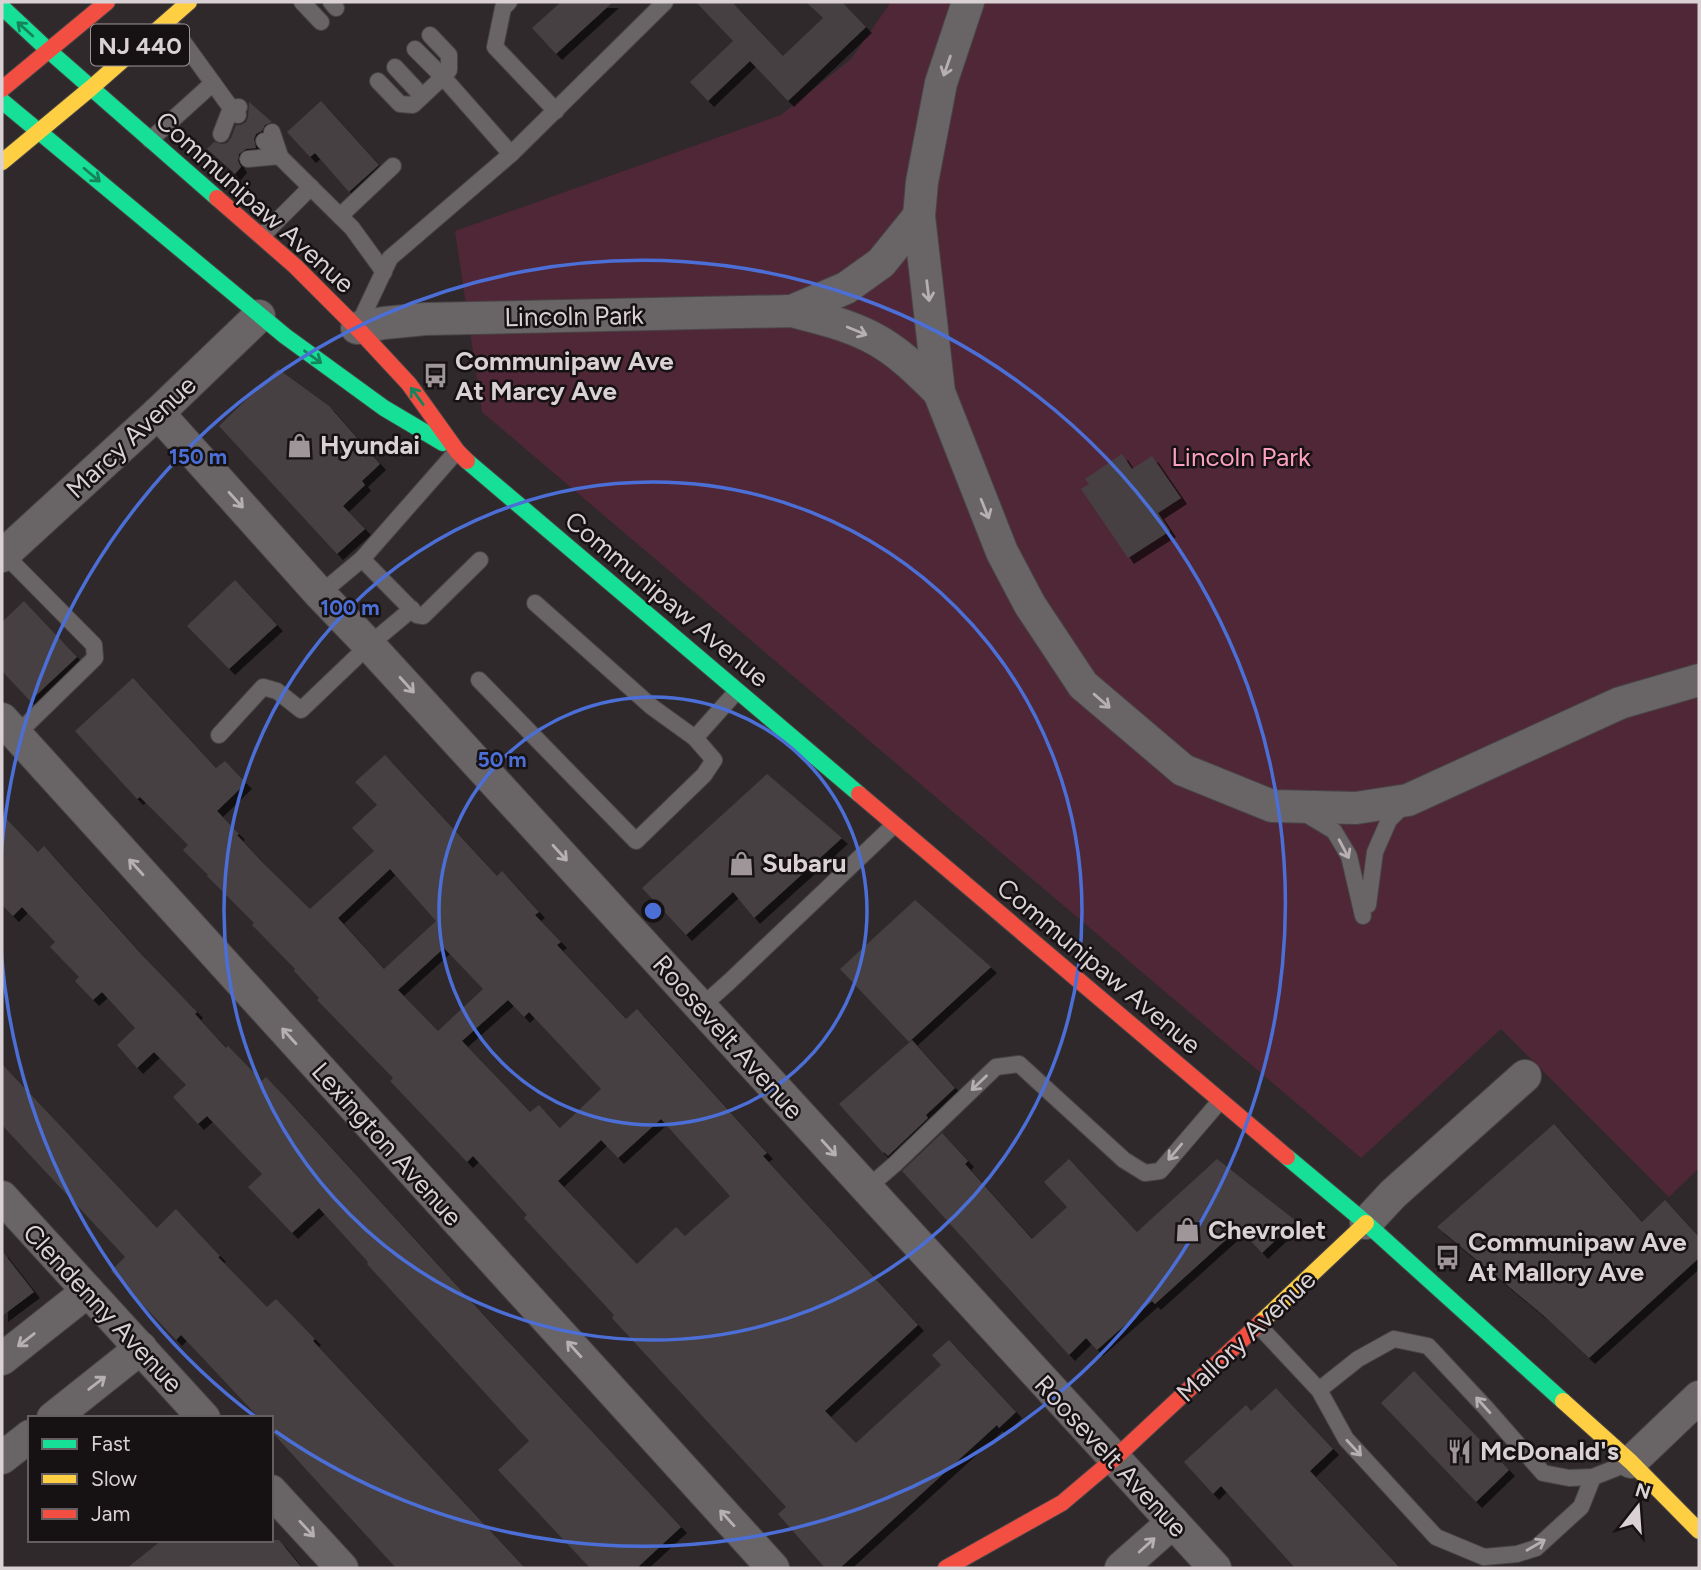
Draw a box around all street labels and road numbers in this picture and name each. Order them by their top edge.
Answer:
road number: NJ 440 [91,25,189,66]
street label: Communipaw Avenue [149,104,361,300]
street label: Lincoln Park [504,299,644,333]
street label: Marcy Avenue [59,369,203,505]
street label: Communipaw Avenue [559,504,775,694]
street label: Communipaw Avenue [991,871,1207,1061]
street label: Roosevelt Avenue [646,948,810,1126]
street label: Lexington Avenue [305,1055,469,1233]
street label: Clendenny Avenue [16,1217,190,1399]
street label: Mallory Avenue [1170,1263,1322,1409]
street label: Roosevelt Avenue [1028,1368,1194,1544]

